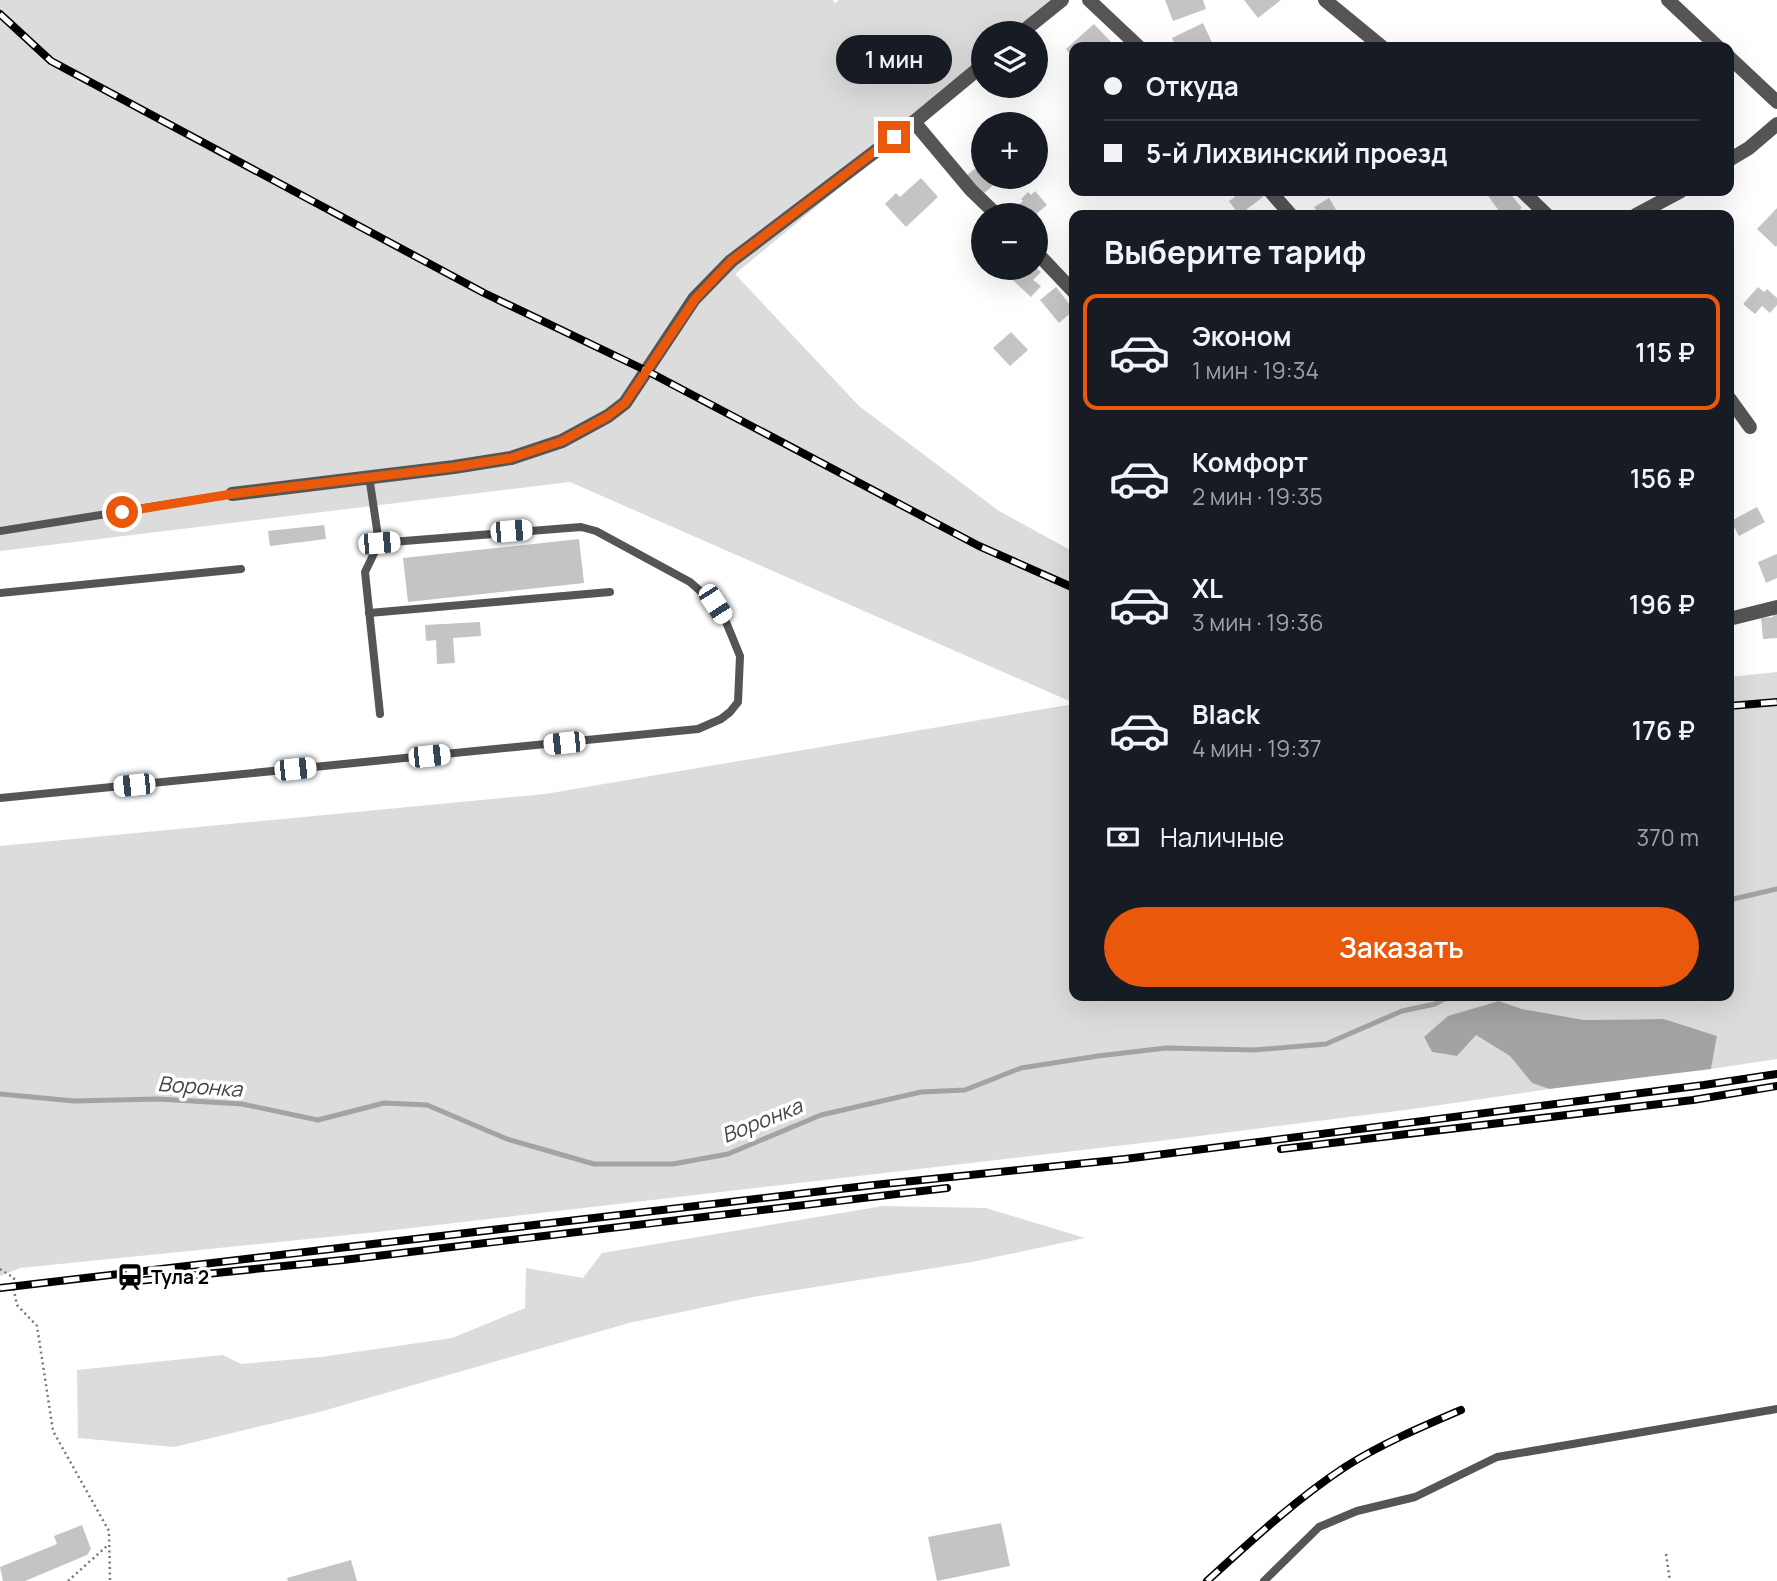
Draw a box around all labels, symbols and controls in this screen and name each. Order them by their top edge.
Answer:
map controls [971,21,1048,280]
button: layers [971,21,1048,98]
callout: 1 мин [836,36,952,85]
text: 1 мин [865,43,923,75]
text: Откуда [1146,68,1239,104]
button: + [971,112,1048,189]
route end [878,121,910,153]
text: 5-й Лихвинский проезд [1146,135,1447,171]
button: − [971,203,1048,280]
text: Выберите тариф [1104,230,1366,274]
text: Эконом [1192,318,1292,354]
icon: car [1108,321,1171,384]
text: 115 ₽ [1635,334,1695,370]
text: 1 мин · 19:34 [1192,354,1319,386]
text: Комфорт [1192,444,1308,480]
icon: car [1108,447,1171,510]
text: 156 ₽ [1630,460,1695,496]
text: 2 мин · 19:35 [1192,480,1323,512]
route start [106,496,138,528]
car [490,519,533,543]
car [358,531,401,555]
text: XL [1192,570,1223,606]
icon: car [1108,573,1171,636]
car [695,581,736,627]
text: 196 ₽ [1629,586,1695,622]
text: 3 мин · 19:36 [1192,606,1323,638]
text: Black [1192,696,1260,732]
icon: car [1108,699,1171,762]
text: 176 ₽ [1631,712,1695,748]
car [543,730,586,756]
text: 4 мин · 19:37 [1192,732,1322,764]
car [408,743,451,769]
car [274,756,317,782]
car [113,772,156,798]
icon: cash [1104,818,1142,856]
text: Наличные [1160,819,1284,855]
text: 370 m [1637,821,1699,853]
button: Заказать [1104,907,1699,987]
water label: Воронка [157,1069,245,1103]
water label: Воронка [717,1091,807,1149]
station icon: Тула 2 [115,1262,145,1292]
place label: Тула 2 [151,1264,209,1290]

